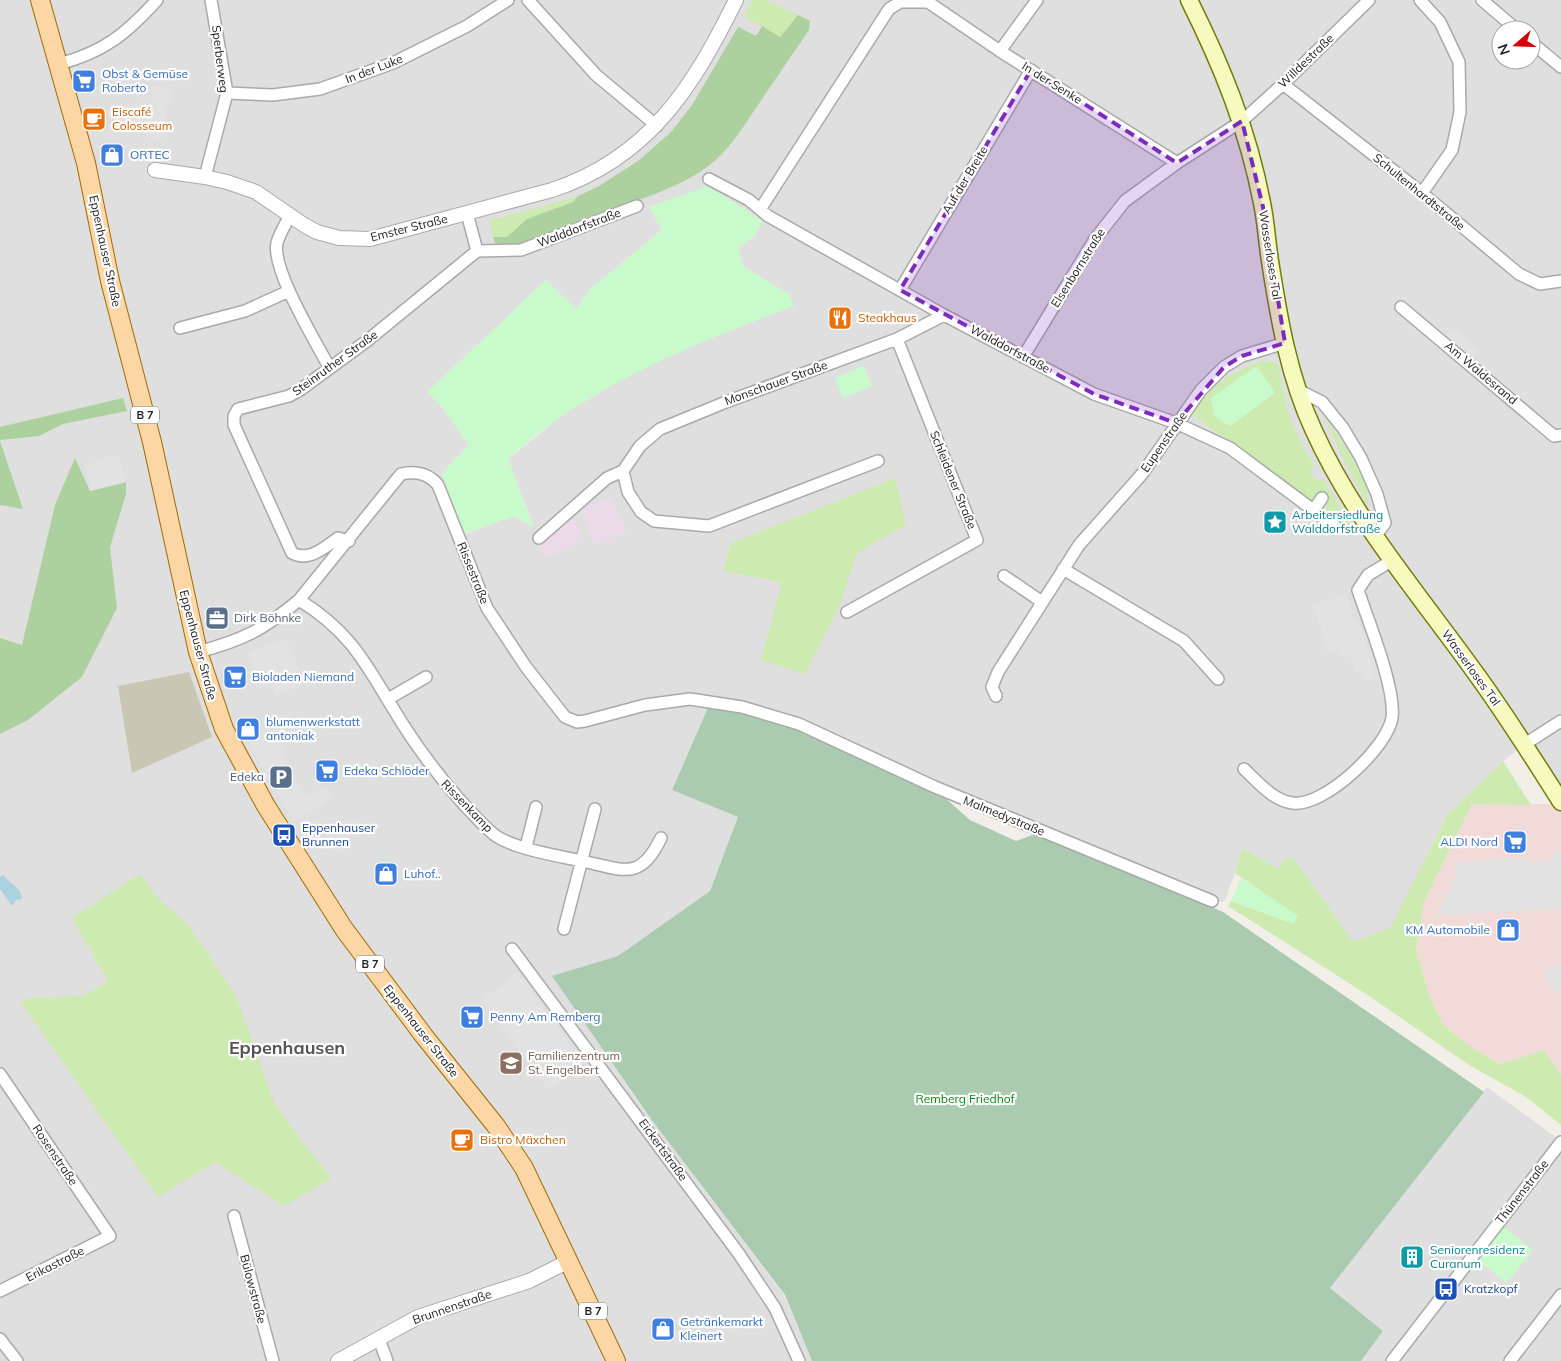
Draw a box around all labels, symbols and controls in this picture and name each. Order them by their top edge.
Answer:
north arrow [1491,20,1541,70]
street label: Sperberweg [209,24,232,94]
street label: Willdestraße [1275,30,1337,91]
text: N [1494,41,1514,57]
street label: In der Luke [343,51,405,86]
street label: In der Senke [1019,58,1085,107]
place label: Obst & Gemüse Roberto [102,66,188,95]
supermarket icon: Obst & Gemüse Roberto [71,68,97,94]
place label: Eiscafé Colosseum [112,104,172,133]
cafe icon: Eiscafé Colosseum [81,106,107,132]
shop icon: ORTEC [99,142,125,168]
street label: Auf der Breite [938,143,991,216]
place label: ORTEC [130,147,170,162]
street label: Schultenhardtstraße [1370,150,1468,233]
street label: Eppenhauser Straße [86,194,125,308]
street label: Walddorfstraße [535,205,623,250]
street label: Wasserloses Tal [1256,209,1285,301]
street label: Emster Straße [369,211,449,244]
street label: Elsenbornstraße [1047,225,1108,310]
restaurant icon: Steakhaus [827,305,853,331]
place label: Steakhaus [858,310,917,325]
street label: Walddorfstraße [968,321,1053,376]
street label: Steinruther Straße [289,327,380,399]
street label: Am Waldesrand [1442,338,1521,407]
street label: Monschauer Straße [722,357,829,408]
road number: B 7 [131,406,159,424]
street label: Eupenstraße [1137,409,1190,475]
street label: Schleidener Straße [927,428,980,531]
place label: Arbeitersiedlung Walddorfstraße [1292,507,1383,536]
place icon: Arbeitersiedlung Walddorfstraße [1262,509,1288,535]
street label: Rissestraße [454,540,493,606]
street label: Eppenhauser Straße [177,588,220,702]
office icon: Dirk Böhnke [204,605,230,631]
place label: Dirk Böhnke [234,610,301,625]
street label: Wasserloses Tal [1439,627,1504,709]
supermarket icon: Bioladen Niemand [222,664,248,690]
place label: Bioladen Niemand [252,669,354,684]
place label: blumenwerkstatt antoniak [266,714,360,743]
shop icon: blumenwerkstatt antoniak [235,716,261,742]
supermarket icon: Edeka Schlöder [314,758,340,784]
place label: Edeka Schlöder [344,763,430,778]
parking icon: Edeka [268,764,294,790]
place label: Edeka [230,769,264,784]
street label: Rissenkamp [438,776,496,835]
street label: Malmedystraße [961,792,1047,839]
place label: Eppenhauser Brunnen [302,820,376,849]
bus stop icon: Eppenhauser Brunnen [271,822,297,848]
supermarket icon: ALDI Nord [1502,829,1528,855]
place label: ALDI Nord [1440,834,1498,849]
shop icon: Luhof.. [373,861,399,887]
place label: Luhof.. [404,866,440,881]
shop icon: KM Automobile [1495,917,1521,943]
place label: KM Automobile [1405,922,1490,937]
road number: B 7 [356,956,384,972]
street label: Eppenhauser Straße [381,981,462,1080]
supermarket icon: Penny Am Remberg [459,1004,485,1030]
place label: Penny Am Remberg [490,1009,601,1024]
district label: Eppenhausen [229,1036,345,1059]
place label: Familienzentrum St. Engelbert [528,1048,620,1077]
school or university icon: Familienzentrum St. Engelbert [498,1050,524,1076]
park label: Remberg Friedhof [915,1091,1015,1106]
street label: Eickertstraße [636,1116,691,1184]
street label: Rosenstraße [30,1121,81,1188]
cafe icon: Bistro Mäxchen [449,1127,475,1153]
place label: Bistro Mäxchen [480,1132,566,1147]
street label: Thünenstraße [1492,1157,1551,1227]
place label: Seniorenresidenz Curanum [1430,1242,1525,1271]
street label: Erikastraße [23,1243,86,1285]
building icon: Seniorenresidenz Curanum [1399,1244,1425,1270]
street label: Bülowstraße [237,1253,270,1325]
bus stop icon: Kratzkopf [1433,1276,1459,1302]
place label: Kratzkopf [1464,1281,1519,1296]
street label: Brunnenstraße [410,1286,493,1327]
road number: B 7 [579,1302,607,1320]
place label: Getränkemarkt Kleinert [680,1314,763,1343]
shop icon: Getränkemarkt Kleinert [650,1316,676,1342]

